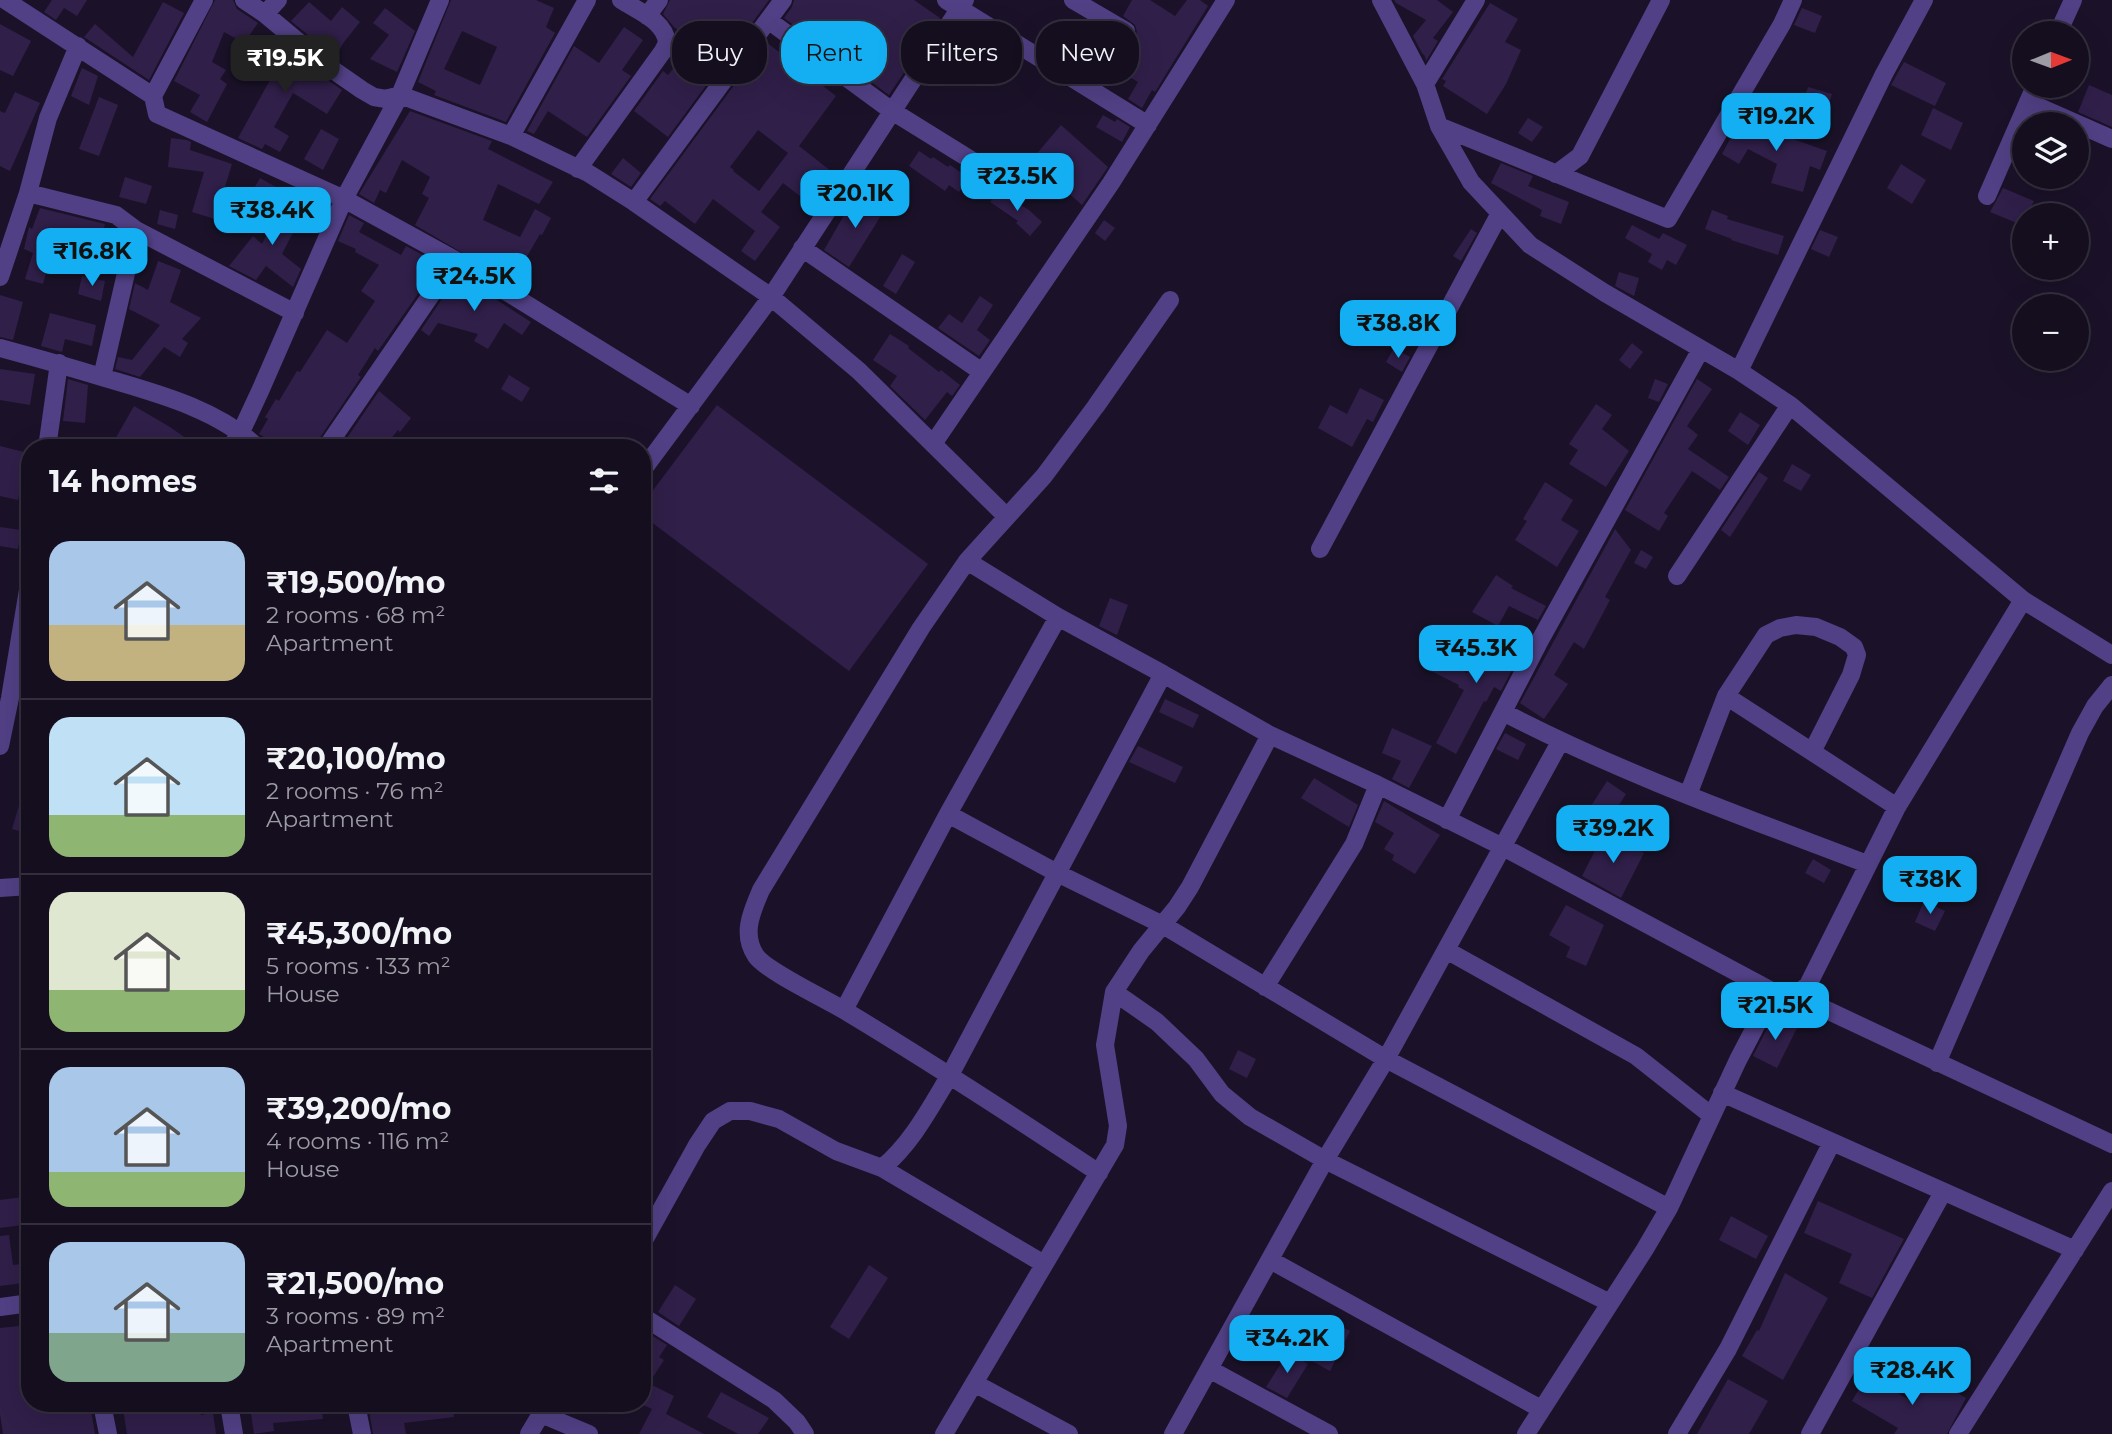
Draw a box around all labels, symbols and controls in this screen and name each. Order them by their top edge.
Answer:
chip: Buy [672,21,767,84]
chip: Rent [781,21,887,84]
chip: Filters [901,21,1022,84]
chip: New [1036,21,1139,84]
north arrow [2012,21,2090,98]
map controls [2012,21,2089,371]
pin: ₹19.5K [228,36,342,95]
text: ₹19.5K [247,44,323,72]
pin: ₹19.2K [1719,94,1833,153]
text: ₹19.2K [1737,102,1815,130]
button: layers [2012,112,2089,189]
pin: ₹23.5K [960,154,1074,213]
text: ₹23.5K [977,162,1057,190]
pin: ₹20.1K [798,170,912,230]
text: ₹20.1K [816,179,894,207]
pin: ₹38.4K [215,188,329,247]
text: ₹38.4K [230,196,314,224]
button: + [2012,203,2089,280]
pin: ₹16.8K [35,229,149,288]
text: ₹16.8K [52,237,132,265]
pin: ₹24.5K [417,254,531,313]
text: ₹24.5K [432,262,516,290]
button: − [2012,294,2089,371]
pin: ₹38.8K [1341,300,1455,360]
text: ₹38.8K [1356,309,1440,337]
icon: filters [585,462,623,500]
text: 14 homes [49,463,197,500]
text: ₹19,500/mo [266,564,445,601]
icon: home [105,569,189,653]
text: 2 rooms · 68 m² [266,601,445,629]
pin: ₹45.3K [1419,626,1533,685]
text: Apartment [266,629,394,657]
text: ₹45.3K [1435,634,1517,662]
text: ₹20,100/mo [266,740,446,777]
icon: home [105,745,189,829]
text: 2 rooms · 76 m² [266,777,444,805]
text: Apartment [266,805,394,833]
pin: ₹39.2K [1556,806,1670,865]
text: ₹39.2K [1572,814,1654,842]
pin: ₹38K [1889,856,1971,916]
text: ₹38K [1899,865,1961,893]
text: ₹45,300/mo [266,915,452,952]
icon: home [105,920,189,1004]
text: 5 rooms · 133 m² [266,952,451,980]
text: House [266,980,340,1008]
pin: ₹21.5K [1718,982,1832,1042]
text: ₹21.5K [1737,991,1813,1019]
text: ₹39,200/mo [266,1090,451,1127]
icon: home [105,1095,189,1179]
text: 4 rooms · 116 m² [266,1127,449,1155]
text: House [266,1155,340,1183]
text: ₹21,500/mo [266,1265,444,1302]
icon: home [105,1270,189,1354]
text: 3 rooms · 89 m² [266,1302,445,1330]
pin: ₹34.2K [1230,1316,1344,1375]
text: ₹34.2K [1245,1324,1329,1352]
text: Apartment [266,1330,394,1358]
pin: ₹28.4K [1855,1348,1969,1407]
text: ₹28.4K [1870,1356,1954,1384]

